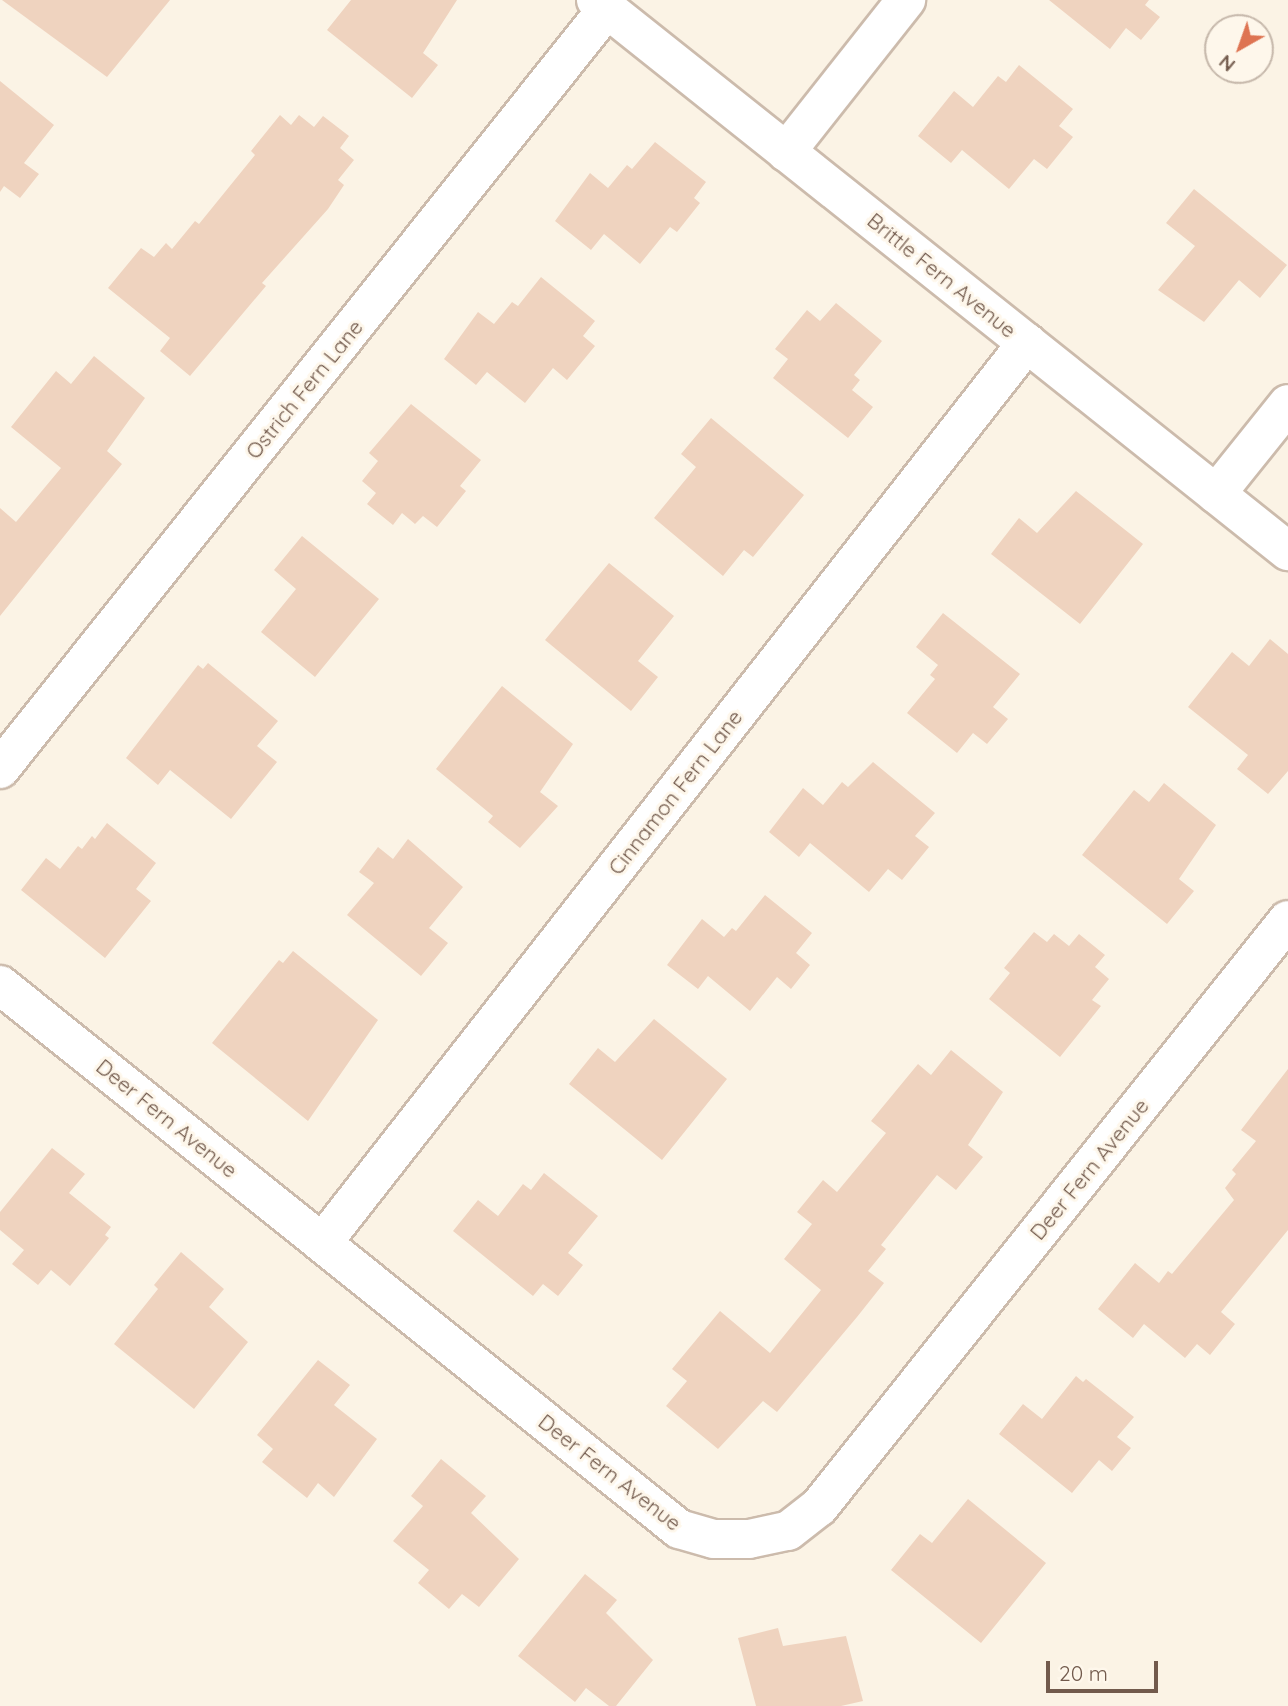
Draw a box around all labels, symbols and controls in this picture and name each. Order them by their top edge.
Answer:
north arrow [1204,14,1274,84]
text: N [1214,50,1240,77]
street label: Brittle Fern Avenue [863,207,1021,343]
street label: Ostrich Fern Lane [240,314,368,464]
street label: Cinnamon Fern Lane [603,705,747,879]
street label: Deer Fern Avenue [91,1053,243,1183]
street label: Deer Fern Avenue [1024,1093,1154,1245]
street label: Deer Fern Avenue [534,1409,686,1535]
scale bar [1050,1646,1162,1690]
text: 20 m [1059,1660,1108,1686]

